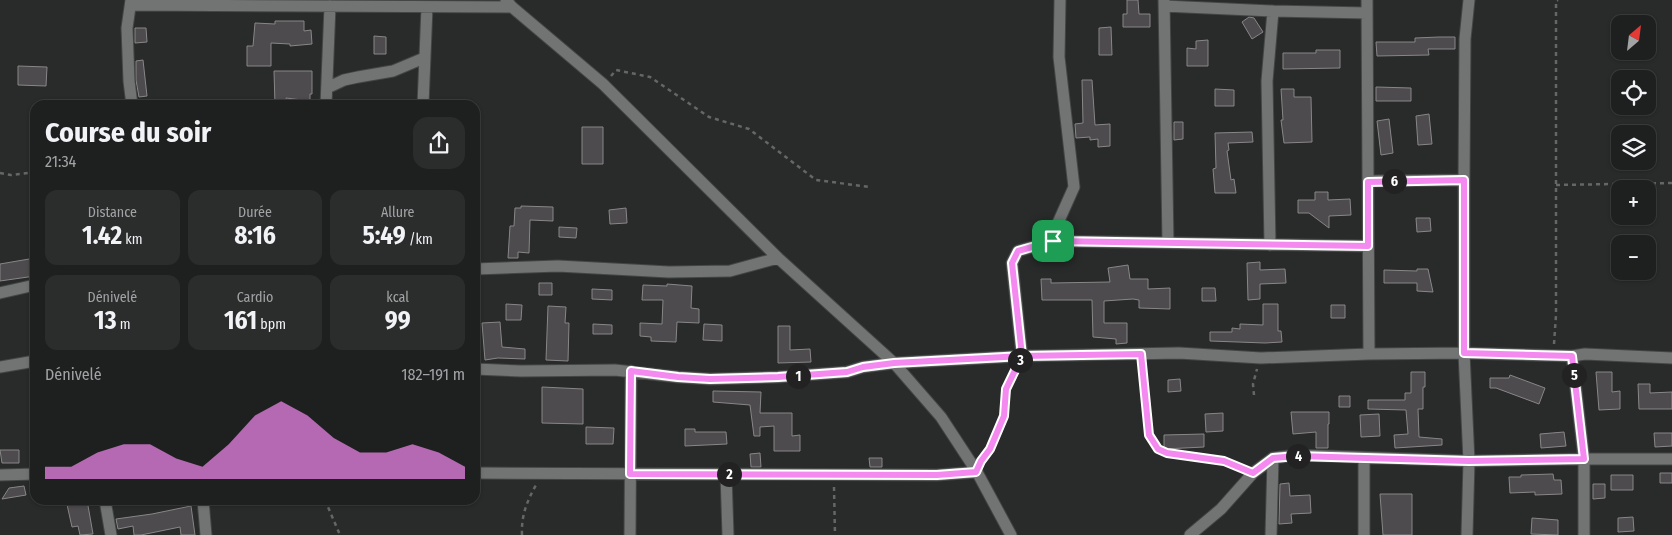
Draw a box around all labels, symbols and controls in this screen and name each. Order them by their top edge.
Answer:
north arrow [1611,15,1656,60]
map controls [1611,15,1656,280]
button: locate [1611,70,1656,115]
text: Course du soir [45,116,211,149]
button: share [413,117,465,169]
button: layers [1611,125,1656,170]
text: 21:34 [45,152,76,171]
pin: 6 [1382,168,1406,194]
text: 6 [1391,173,1398,190]
button: + [1611,180,1656,225]
text: Distance [88,204,137,221]
text: Durée [238,204,272,221]
text: Allure [381,204,414,221]
pin [1032,220,1074,262]
text: 1.42 [82,221,122,251]
text: 8:16 [234,221,276,251]
text: 5:49 [362,221,406,251]
icon: arrive [1039,227,1067,255]
text: km [122,231,143,248]
text: /km [406,231,433,248]
button: − [1611,235,1656,280]
text: Dénivelé [88,289,137,306]
text: Cardio [237,289,273,306]
text: kcal [386,289,409,306]
text: 13 [94,306,117,336]
text: 161 [224,306,257,336]
text: 99 [385,306,411,336]
text: m [117,316,131,333]
text: bpm [257,316,286,333]
pin: 3 [1008,348,1032,372]
text: 3 [1017,352,1024,369]
pin: 5 [1562,362,1586,388]
pin: 1 [786,364,810,388]
text: Dénivelé [45,365,102,384]
text: 182–191 m [401,365,465,384]
text: 5 [1571,367,1578,384]
text: 1 [796,368,801,385]
pin: 4 [1286,444,1310,468]
text: 4 [1295,448,1302,465]
pin: 2 [716,462,742,486]
text: 2 [726,466,733,483]

